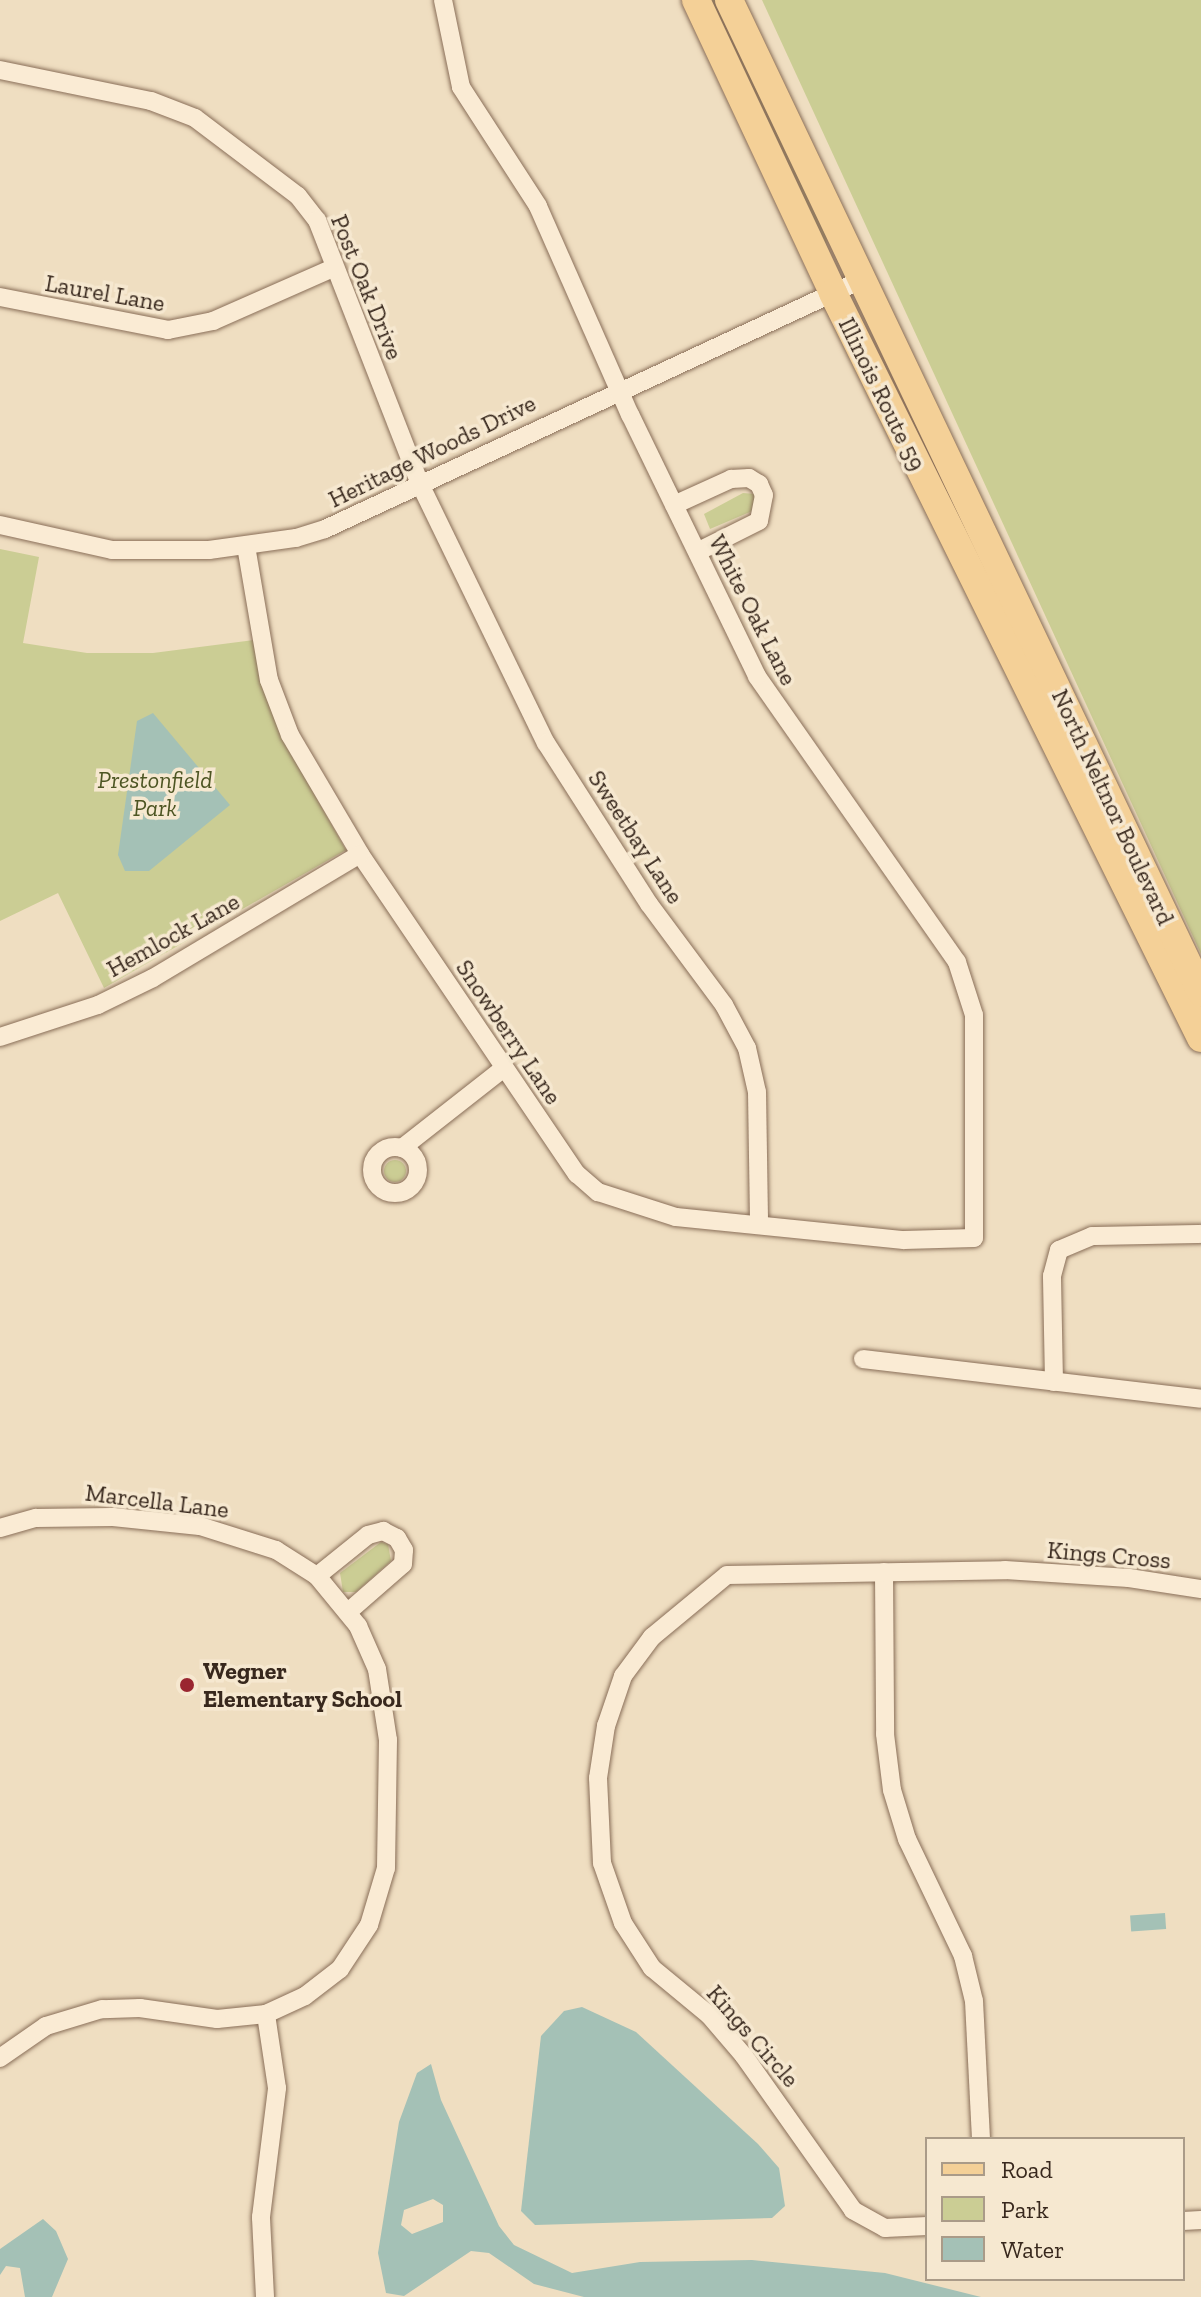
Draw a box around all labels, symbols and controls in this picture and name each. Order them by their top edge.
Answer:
street label: Post Oak Drive [325,210,409,364]
street label: Laurel Lane [43,268,167,318]
street label: Illinois Route 59 [832,313,932,475]
street label: Heritage Woods Drive [323,388,541,514]
street label: White Oak Lane [703,530,803,690]
street label: North Neltnor Boulevard [1046,684,1180,930]
street label: Sweetbay Lane [582,765,690,909]
park label: Prestonfield Park [97,766,213,822]
street label: Hemlock Lane [102,887,244,983]
street label: Snowberry Lane [450,954,568,1110]
street label: Marcella Lane [84,1478,230,1524]
street label: Kings Cross [1046,1535,1172,1575]
place label: Wegner Elementary School [203,1657,403,1713]
marker: Wegner Elementary School [178,1676,196,1694]
street label: Kings Circle [701,1979,805,2093]
legend [925,2137,1185,2281]
text: Road [1001,2155,1053,2184]
text: Park [1001,2195,1049,2224]
text: Water [1001,2235,1064,2264]

